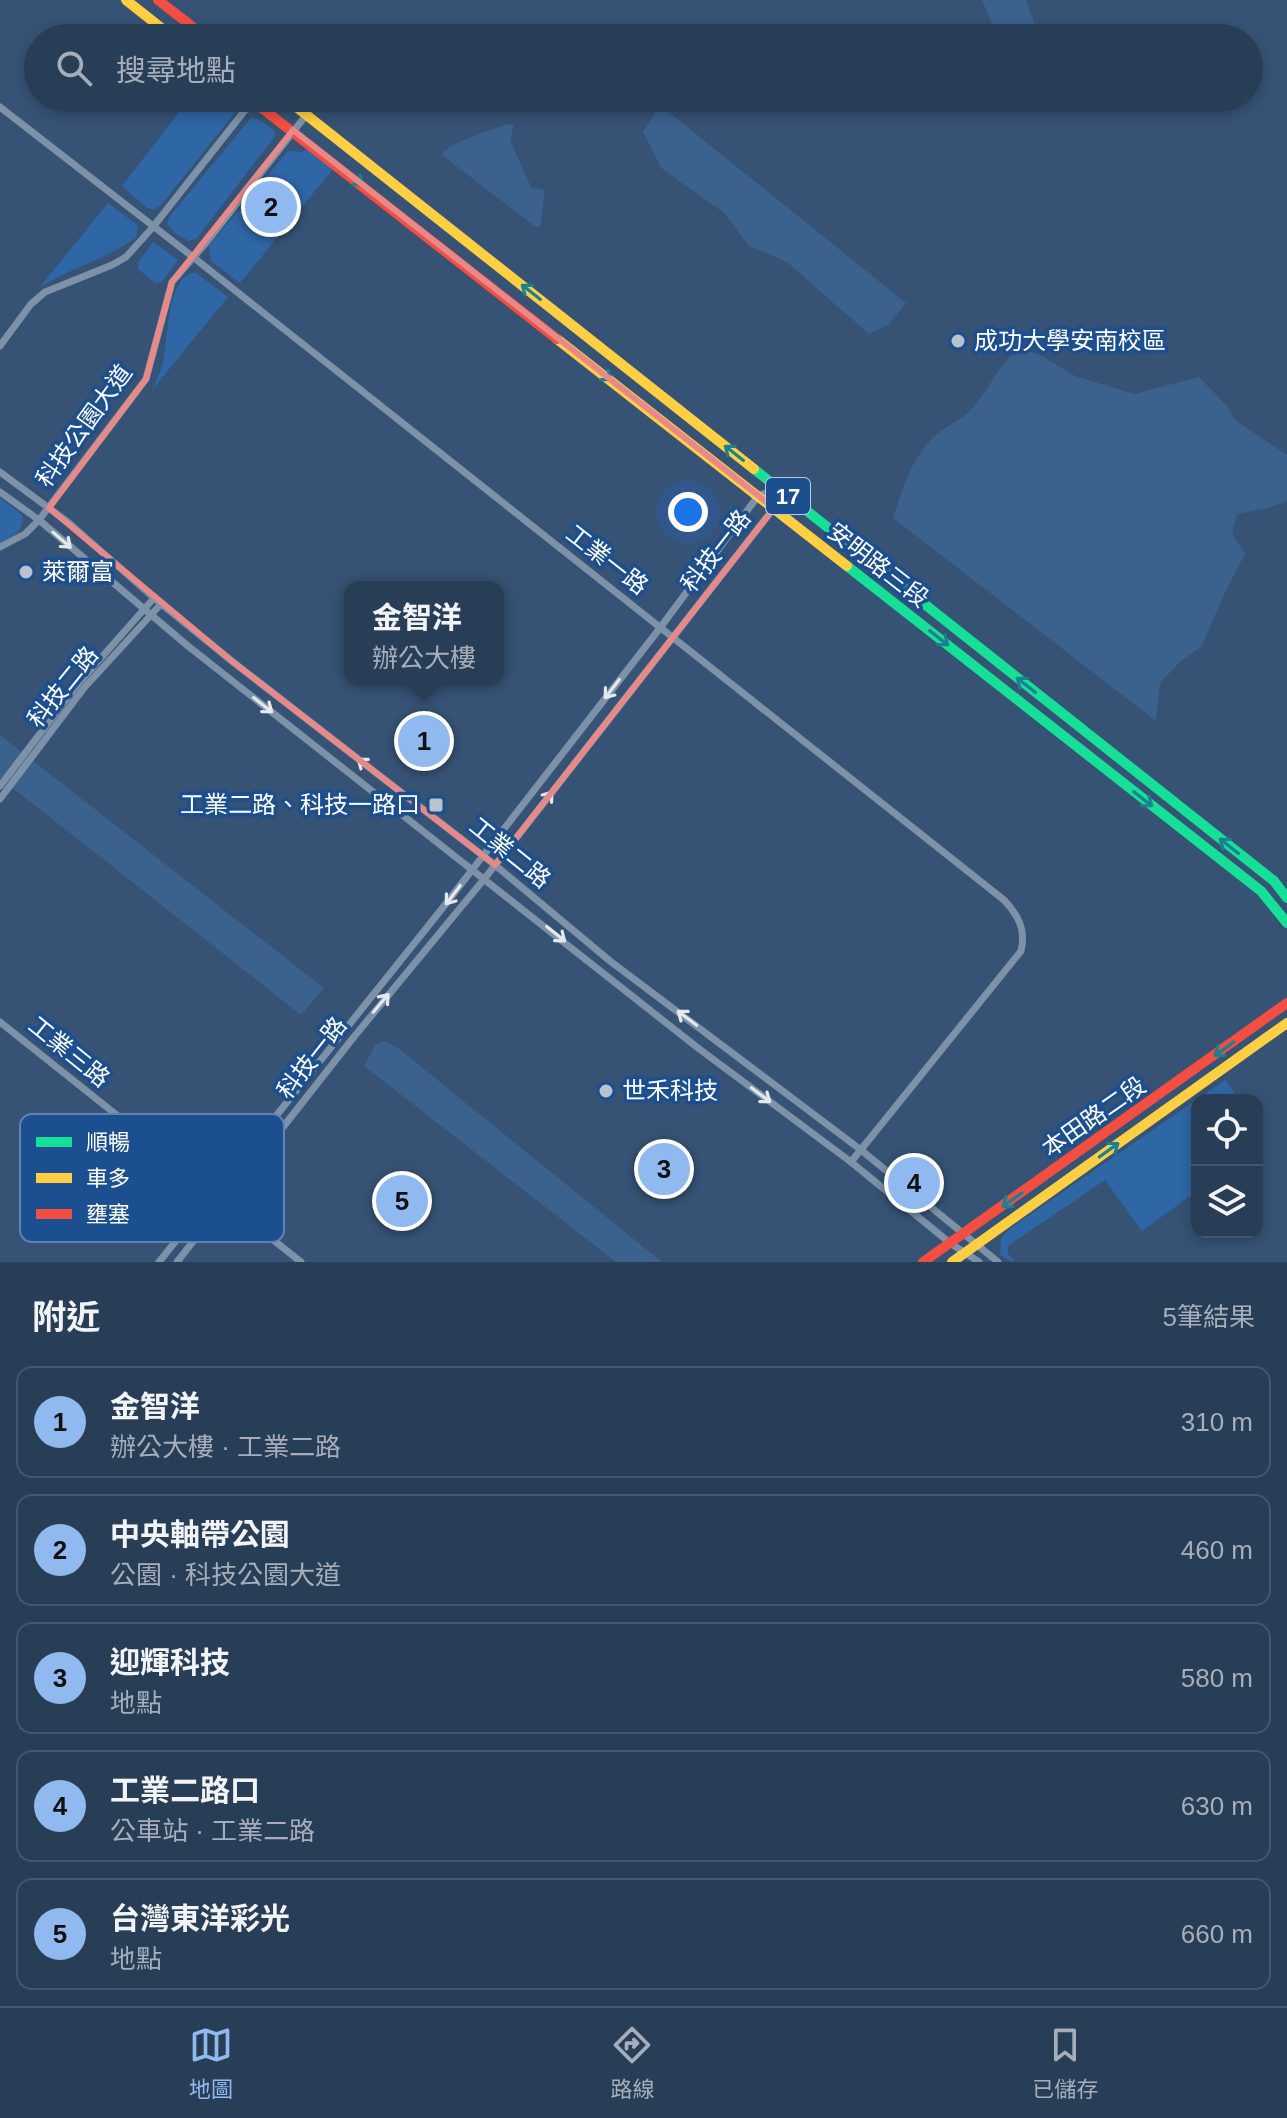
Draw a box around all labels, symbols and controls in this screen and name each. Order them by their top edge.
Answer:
search box [24,24,1263,112]
icon: search [52,46,96,90]
text: 搜尋地點 [116,54,236,87]
one-way arrow [343,169,364,187]
pin: 2 [245,177,297,237]
one-way arrow [521,283,542,300]
place label: 成功大學安南校區 [974,327,1166,354]
marker: 成功大學安南校區 [949,332,967,350]
street label: 科技公園大道 [30,360,137,492]
one-way arrow [591,365,612,382]
one-way arrow [724,445,745,462]
road number: 17 [766,478,810,514]
your location [668,492,708,532]
street label: 科技一路 [675,505,756,597]
street label: 安明路三段 [823,517,934,612]
street label: 工業一路 [561,519,653,600]
one-way arrow [51,531,71,549]
place label: 萊爾富 [42,558,114,585]
marker: 萊爾富 [17,563,35,581]
popup [344,581,504,685]
text: 金智洋 [372,601,462,634]
one-way arrow [928,629,949,647]
street label: 科技二路 [22,641,103,732]
text: 辦公大樓 [372,643,476,673]
one-way arrow [1016,676,1037,693]
one-way arrow [603,678,621,699]
one-way arrow [252,696,273,713]
pin: 1 [398,711,450,771]
one-way arrow [357,757,378,774]
one-way arrow [1132,790,1153,807]
place label: 工業二路、科技一路口 [180,791,420,818]
one-way arrow [537,791,554,812]
marker: 工業二路、科技一路口 [427,796,445,814]
street label: 工業二路 [465,812,556,893]
one-way arrow [1219,837,1240,855]
one-way arrow [444,883,461,905]
one-way arrow [545,926,566,943]
one-way arrow [372,993,390,1014]
one-way arrow [677,1010,698,1027]
street label: 工業三路 [24,1011,115,1092]
street label: 科技一路 [271,1012,352,1104]
one-way arrow [1214,1040,1235,1057]
street label: 本田路二段 [1037,1071,1151,1162]
place label: 世禾科技 [622,1077,718,1104]
marker: 世禾科技 [597,1082,615,1100]
one-way arrow [749,1086,771,1103]
map controls [1191,1094,1263,1238]
button: locate [1191,1094,1263,1166]
legend [20,1114,284,1242]
text: 順暢 [86,1130,130,1155]
pin: 3 [638,1139,690,1199]
one-way arrow [1098,1142,1119,1159]
pin: 4 [888,1153,940,1213]
text: 車多 [86,1166,130,1191]
button: layers [1191,1166,1263,1238]
pin: 5 [376,1171,428,1231]
one-way arrow [1002,1192,1024,1208]
text: 壅塞 [86,1202,130,1227]
text: 附近 [32,1298,100,1336]
text: 5筆結果 [1163,1302,1255,1332]
text: 金智洋 [110,1390,200,1423]
text: 1 [53,1407,67,1437]
text: 310 m [1181,1407,1253,1437]
text: 辦公大樓 · 工業二路 [110,1432,341,1462]
text: 中央軸帶公園 [110,1518,290,1551]
text: 2 [53,1535,67,1565]
text: 460 m [1181,1535,1253,1565]
text: 公園 · 科技公園大道 [110,1560,341,1590]
text: 迎輝科技 [110,1646,230,1679]
text: 3 [53,1663,67,1693]
text: 580 m [1181,1663,1253,1693]
text: 地點 [110,1688,162,1718]
text: 工業二路口 [110,1774,260,1807]
text: 4 [53,1791,67,1821]
text: 630 m [1181,1791,1253,1821]
text: 公車站 · 工業二路 [110,1816,315,1846]
text: 台灣東洋彩光 [110,1902,290,1935]
text: 5 [53,1919,67,1949]
text: 660 m [1181,1919,1253,1949]
text: 地點 [110,1944,162,1974]
tab: 地圖 [189,2023,233,2103]
tab: 路線 [610,2023,654,2103]
tab: 已儲存 [1032,2023,1098,2103]

